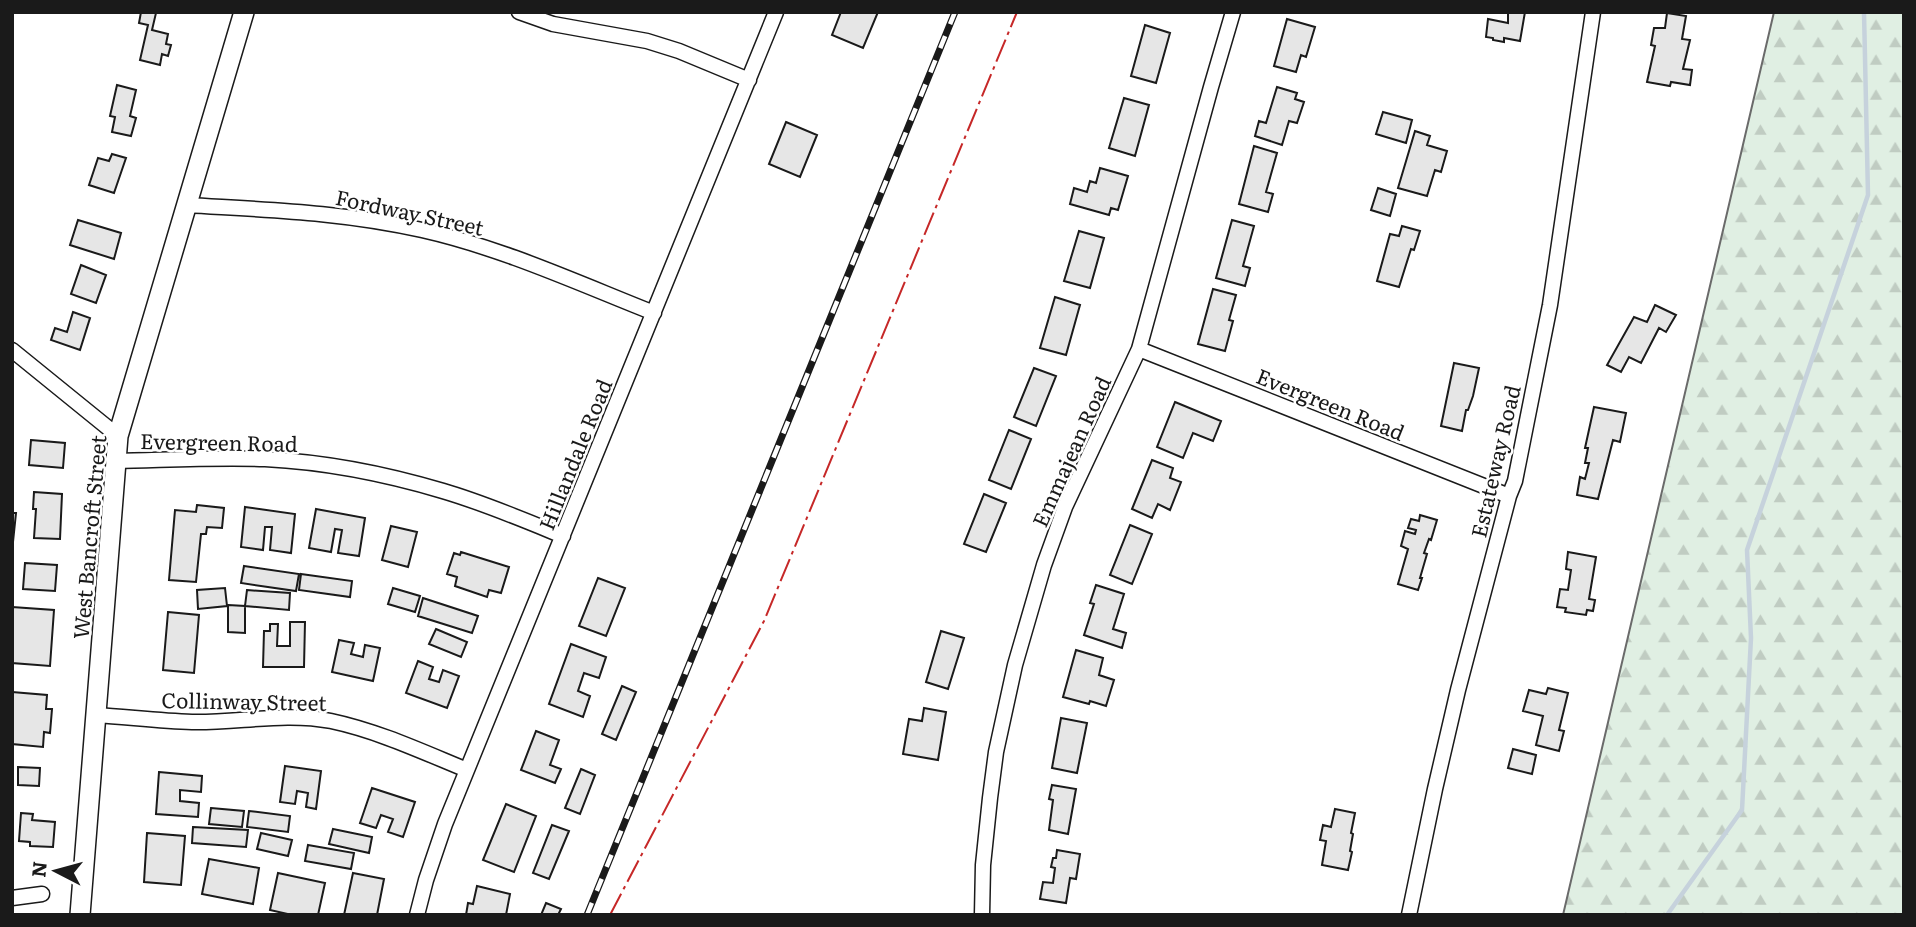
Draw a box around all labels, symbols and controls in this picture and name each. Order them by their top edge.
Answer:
street label: Fordway Street [333,180,487,242]
street label: Evergreen Road [1252,359,1410,447]
street label: Emmajean Road [1023,370,1117,532]
street label: Hillandale Road [530,374,619,534]
street label: Estateway Road [1461,381,1527,540]
street label: Evergreen Road [140,424,298,458]
street label: West Bancroft Street [64,433,112,640]
street label: Collinway Street [161,683,327,717]
north arrow [21,836,91,906]
text: N [23,860,53,879]

